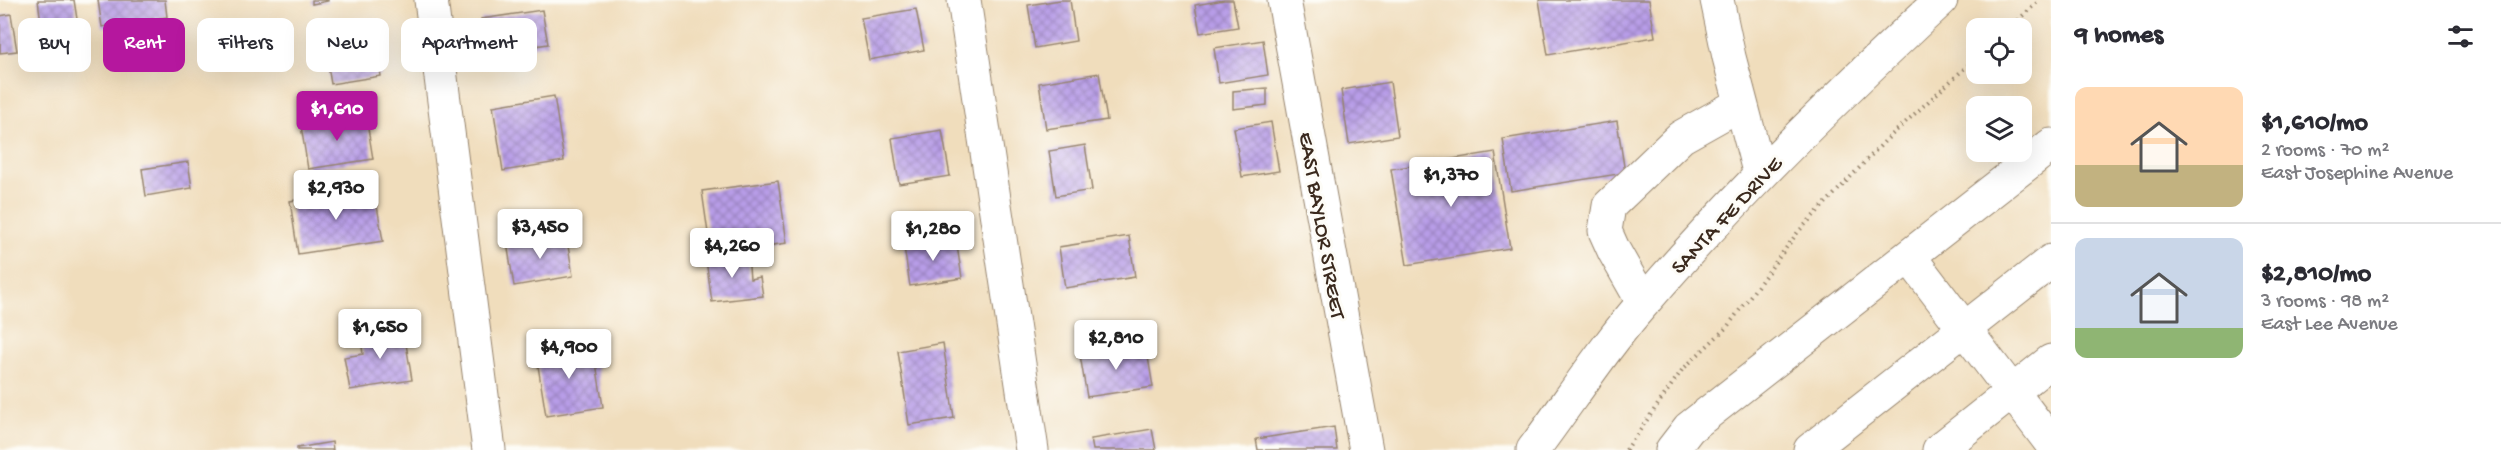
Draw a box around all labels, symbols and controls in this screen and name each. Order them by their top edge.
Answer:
chip: Buy [18,18,91,72]
chip: Rent [103,18,185,72]
chip: Filters [197,18,294,72]
chip: New [306,18,389,72]
chip: Apartment [401,18,537,72]
map controls [1966,18,2032,162]
button: locate [1966,18,2032,84]
icon: filters [2444,20,2477,53]
text: 9 homes [2075,21,2163,52]
pin: $1,610 [288,91,386,142]
button: layers [1966,96,2032,162]
text: $1,610 [311,99,363,122]
text: $1,610/mo [2261,109,2368,140]
icon: home [2123,111,2195,183]
street label: EAST BAYLOR STREET [1291,130,1350,323]
text: 2 rooms · 70 m² [2261,140,2389,163]
street label: SANTA FE DRIVE [1667,152,1790,281]
pin: $1,370 [1402,157,1500,208]
text: East Josephine Avenue [2261,163,2453,186]
text: $1,370 [1423,165,1479,188]
pin: $2,930 [287,170,385,221]
text: $2,930 [308,178,364,201]
pin: $3,450 [491,209,589,260]
pin: $1,280 [884,211,982,262]
text: $3,450 [512,217,568,240]
text: $1,280 [905,219,961,242]
pin: $4,260 [683,228,781,279]
text: $4,260 [704,236,760,259]
text: $2,810/mo [2261,260,2371,291]
icon: home [2123,262,2195,334]
text: 3 rooms · 98 m² [2261,291,2389,314]
pin: $1,650 [331,309,429,360]
text: East Lee Avenue [2261,314,2398,337]
text: $1,650 [352,317,408,340]
pin: $2,810 [1067,320,1165,371]
text: $2,810 [1088,328,1144,351]
pin: $4,900 [520,329,618,380]
text: $4,900 [540,337,598,360]

